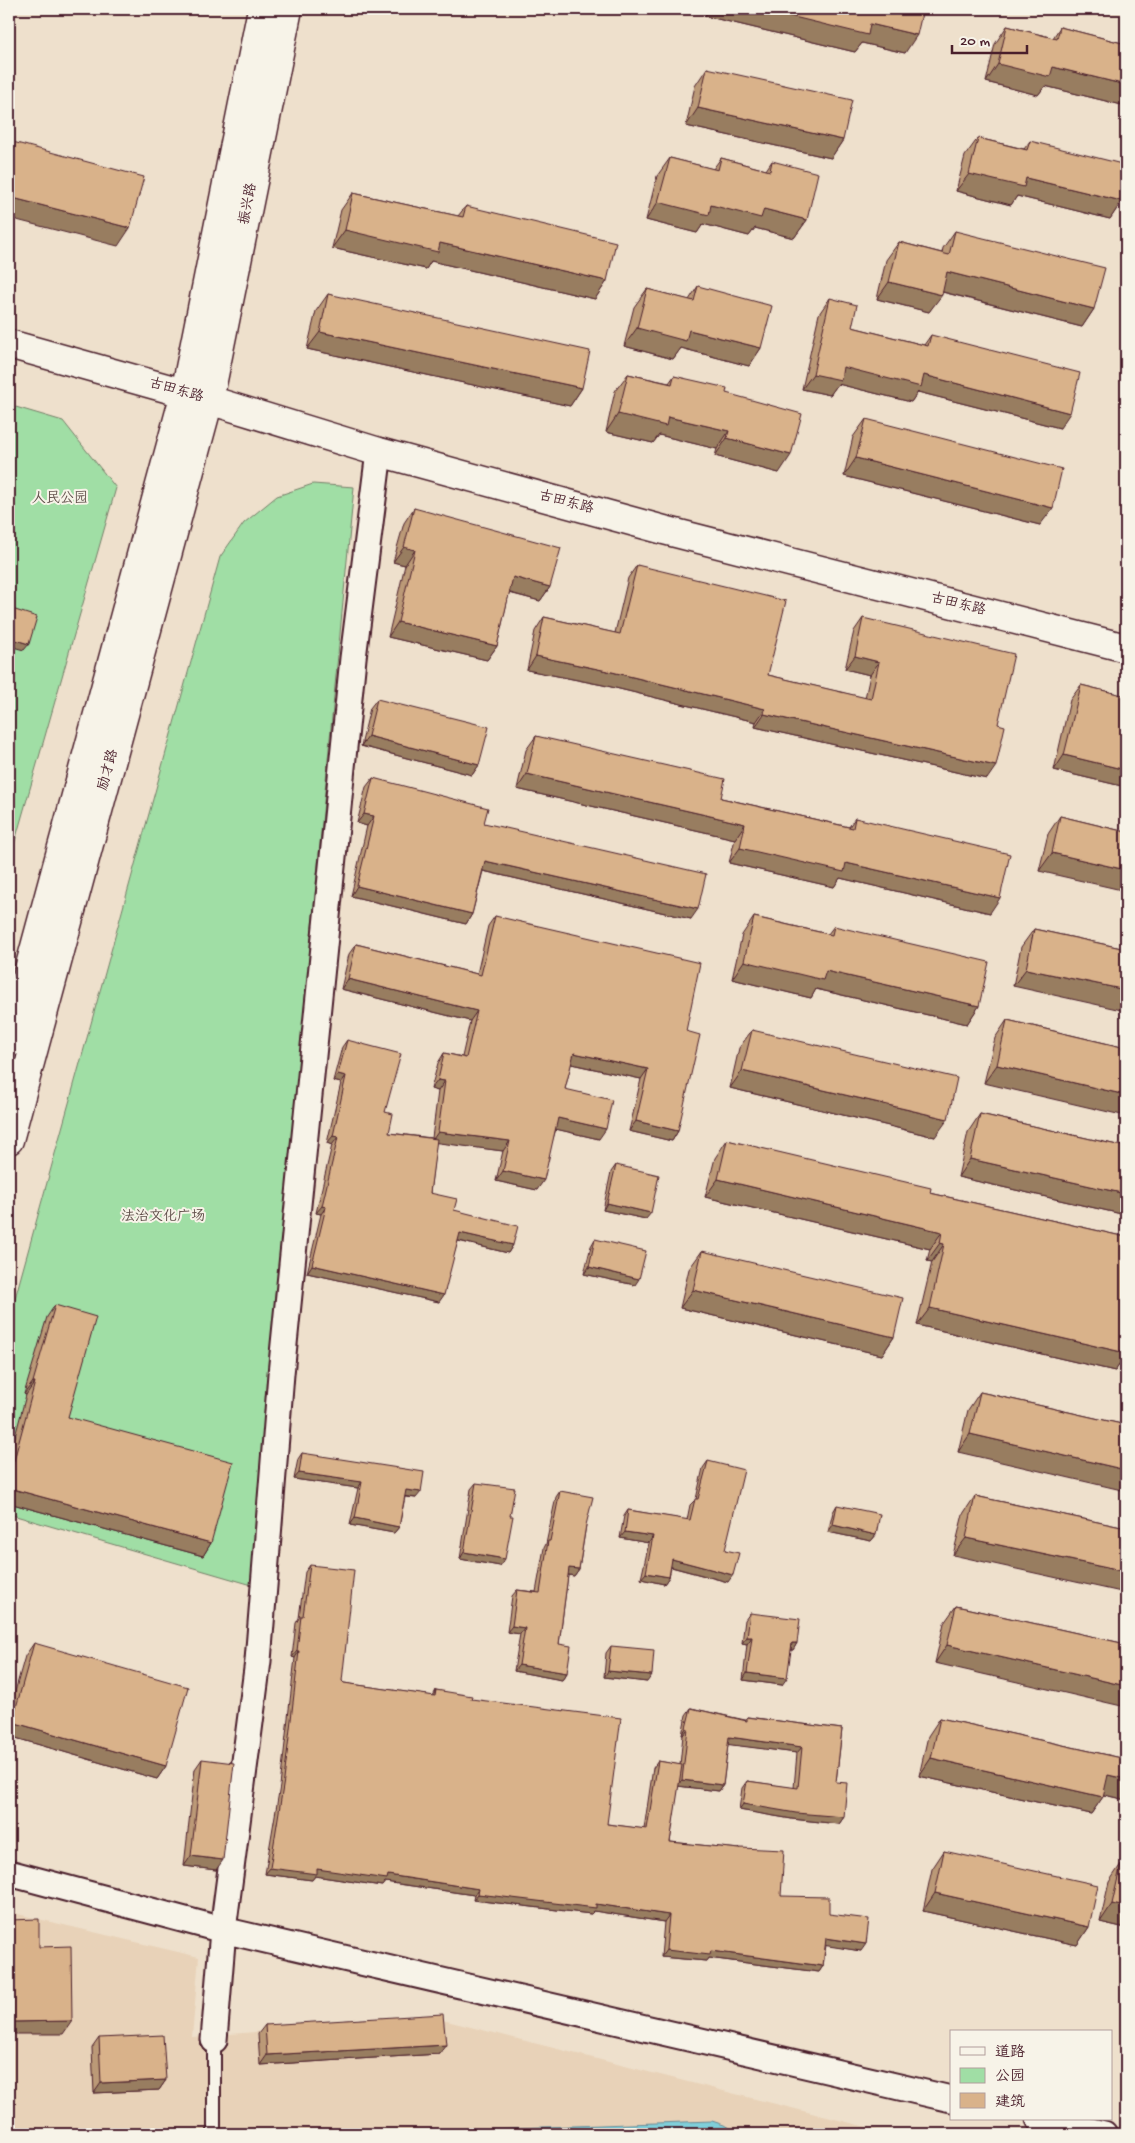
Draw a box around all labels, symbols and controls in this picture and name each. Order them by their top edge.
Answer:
scale bar [952,22,1028,54]
text: 20 m [960,33,990,51]
street label: 振兴路 [236,182,261,226]
street label: 古田东路 [147,374,206,407]
street label: 古田东路 [537,487,596,518]
park label: 人民公园 [32,490,88,508]
street label: 古田东路 [929,589,987,620]
street label: 励才路 [94,747,123,792]
park label: 法治文化广场 [121,1208,205,1226]
legend [950,2030,1112,2120]
text: 道路 [995,2044,1025,2062]
text: 公园 [995,2068,1025,2086]
text: 建筑 [995,2094,1025,2112]

